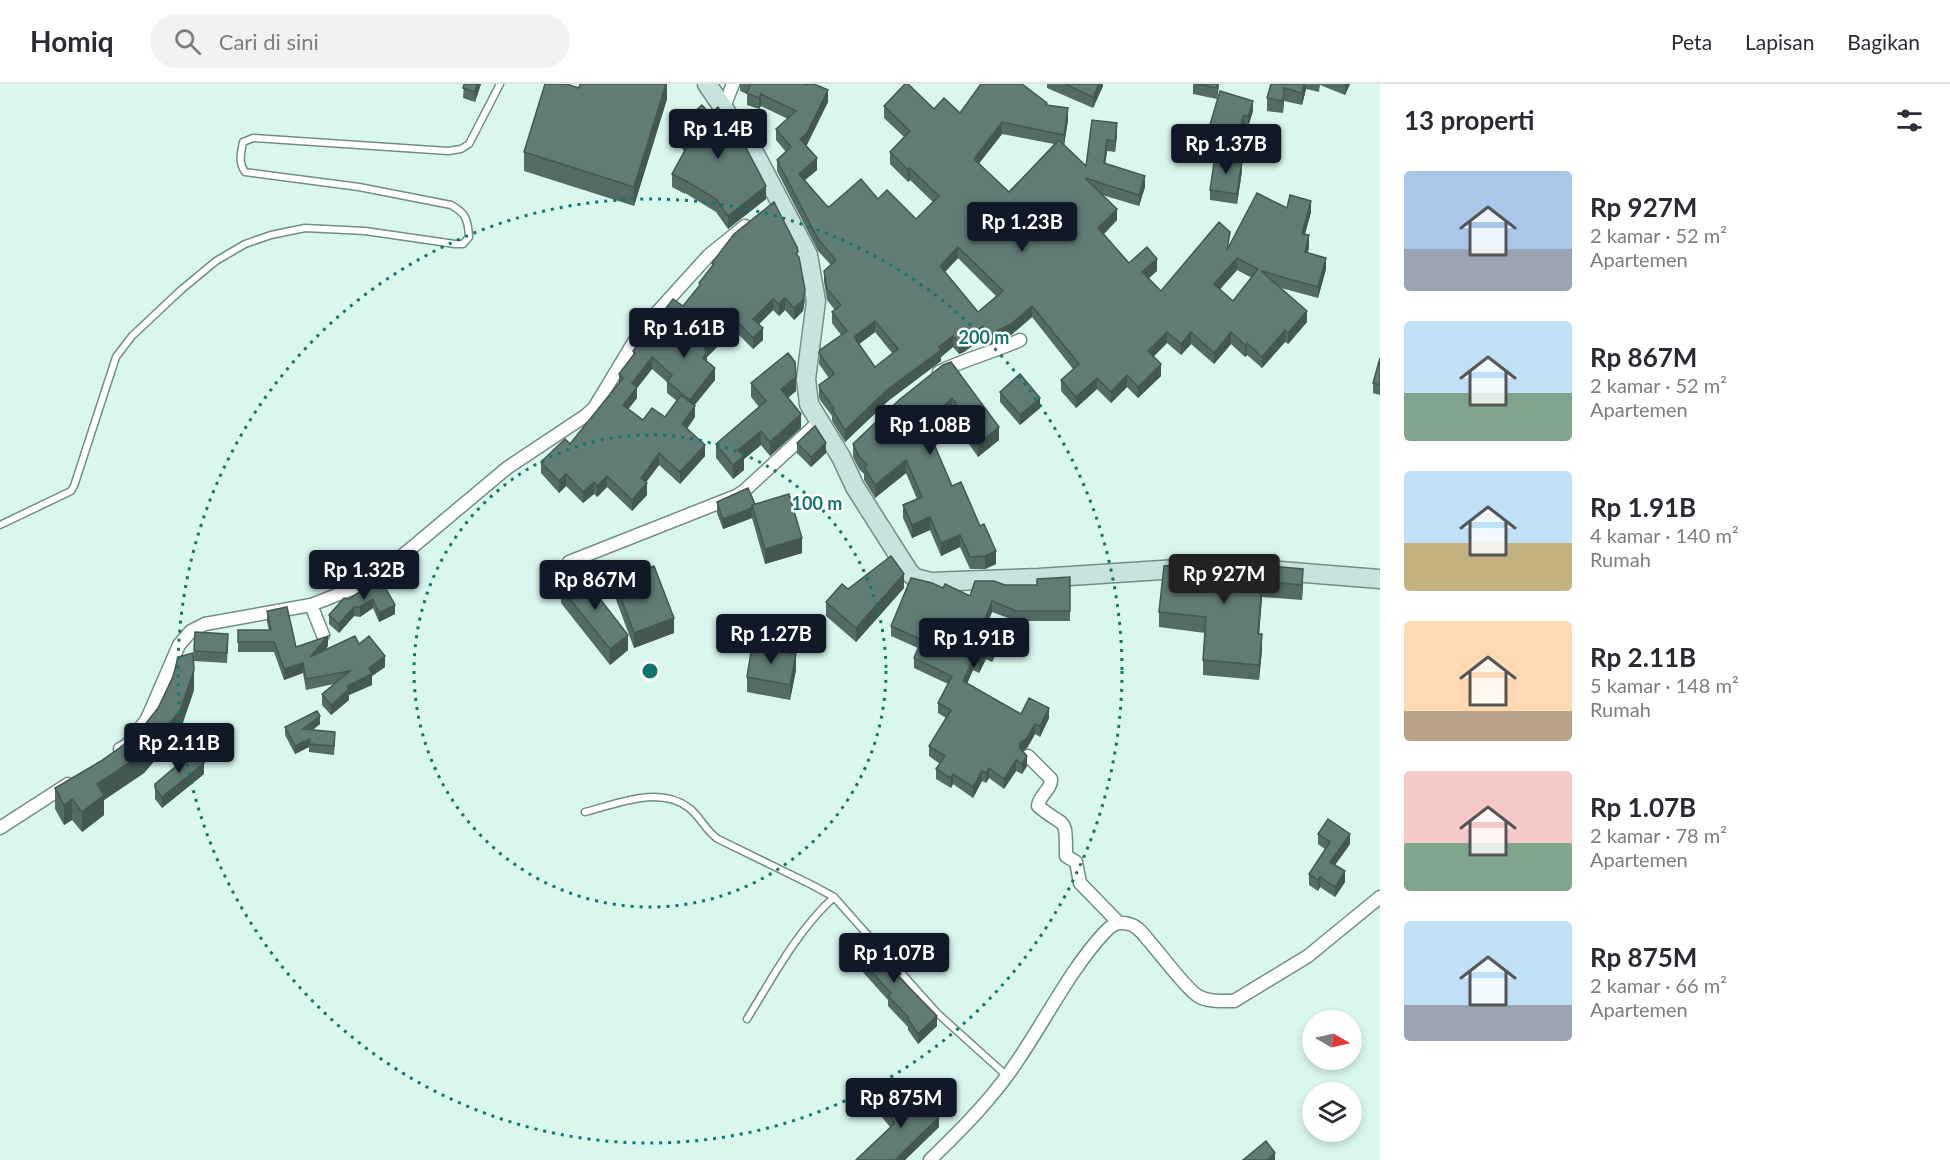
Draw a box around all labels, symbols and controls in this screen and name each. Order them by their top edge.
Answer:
search box [150,14,570,68]
text: Homiq [30,24,114,58]
icon: search [171,25,204,58]
text: Cari di sini [219,28,319,55]
text: Peta [1671,29,1712,54]
text: Lapisan [1745,29,1814,54]
text: Bagikan [1847,29,1920,54]
text: 13 properti [1404,104,1535,136]
icon: filters [1893,104,1926,137]
pin: Rp 1.4B [663,109,773,160]
text: Rp 1.4B [683,116,753,140]
pin: Rp 1.37B [1164,124,1288,175]
text: Rp 1.37B [1185,131,1267,155]
text: Rp 927M [1590,191,1697,223]
icon: home [1452,195,1524,267]
pin: Rp 1.23B [960,202,1084,253]
text: Rp 1.23B [981,209,1063,233]
text: 2 kamar · 52 m² [1590,223,1727,247]
text: Apartemen [1590,247,1688,271]
pin: Rp 1.61B [622,308,746,359]
text: Rp 1.61B [643,315,725,339]
text: 200 m [959,326,1009,348]
text: Rp 867M [1590,341,1697,373]
icon: home [1452,345,1524,417]
text: 2 kamar · 52 m² [1590,373,1727,397]
text: Apartemen [1590,397,1688,421]
pin: Rp 1.08B [868,405,992,456]
text: Rp 1.08B [889,412,971,436]
text: Rp 1.91B [1590,491,1696,523]
text: 100 m [792,492,842,514]
icon: home [1452,495,1524,567]
text: 4 kamar · 140 m² [1590,523,1739,547]
text: Rumah [1590,547,1651,571]
pin: Rp 1.32B [302,550,426,601]
pin: Rp 927M [1169,554,1279,605]
text: Rp 1.32B [323,557,405,581]
pin: Rp 867M [540,560,650,611]
text: Rp 927M [1183,561,1265,585]
text: Rp 867M [554,567,636,591]
pin: Rp 1.27B [709,614,833,665]
pin: Rp 1.91B [912,618,1036,669]
text: Rp 1.27B [730,621,812,645]
text: Rp 1.91B [933,625,1015,649]
text: Rp 2.11B [1590,641,1696,673]
icon: home [1452,645,1524,717]
centre of rings [640,661,660,681]
text: 5 kamar · 148 m² [1590,673,1739,697]
text: Rumah [1590,697,1651,721]
pin: Rp 2.11B [117,723,241,774]
text: Rp 2.11B [138,730,220,754]
text: Rp 1.07B [1590,791,1696,823]
icon: home [1452,795,1524,867]
text: 2 kamar · 78 m² [1590,823,1727,847]
text: Apartemen [1590,847,1688,871]
pin: Rp 1.07B [832,933,956,984]
text: Rp 1.07B [853,940,935,964]
text: Rp 875M [1590,941,1697,973]
icon: home [1452,945,1524,1017]
text: 2 kamar · 66 m² [1590,973,1727,997]
text: Apartemen [1590,997,1688,1021]
north arrow [1302,1010,1362,1070]
map controls [1302,1010,1362,1142]
pin: Rp 875M [846,1078,956,1129]
button: layers [1302,1082,1362,1142]
text: Rp 875M [860,1085,942,1109]

